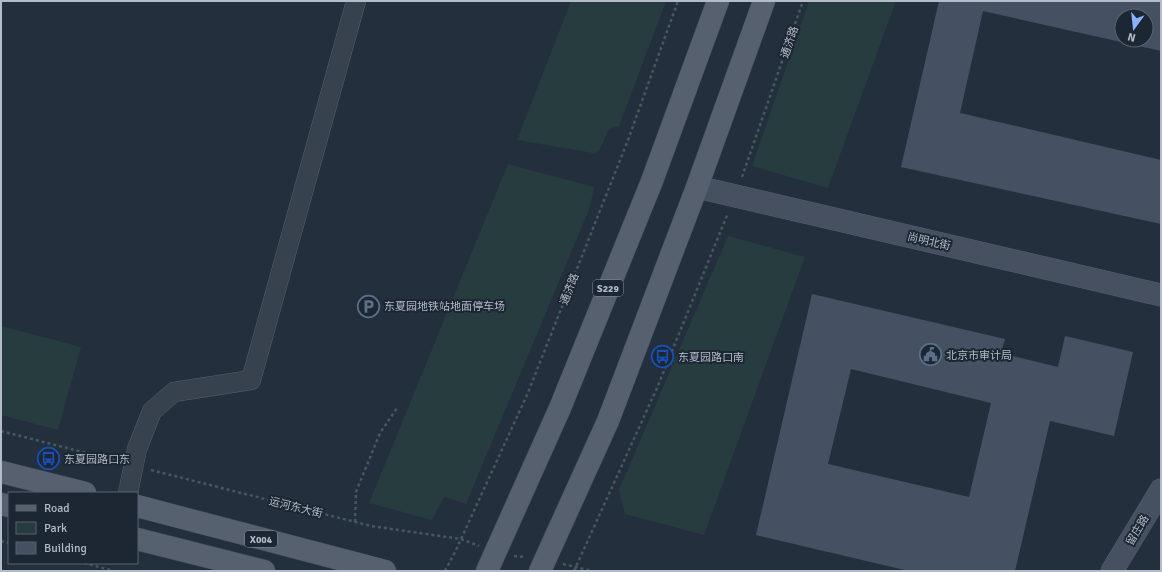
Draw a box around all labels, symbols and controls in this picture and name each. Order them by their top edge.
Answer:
north arrow [1114,8,1154,48]
street label: 通济路 [778,24,801,60]
text: N [1126,30,1137,44]
street label: 尚明北街 [906,230,952,253]
street label: 通济路 [557,271,581,307]
road number: S229 [593,280,623,296]
parking icon: 东夏园地铁站地面停车场 [356,293,382,319]
place label: 东夏园地铁站地面停车场 [384,300,505,313]
public building icon: 北京市审计局 [918,342,944,368]
bus stop icon: 东夏园路口南 [649,344,675,370]
place label: 北京市审计局 [946,349,1012,362]
place label: 东夏园路口南 [678,351,744,364]
bus stop icon: 东夏园路口东 [35,446,61,472]
place label: 东夏园路口东 [64,453,130,466]
legend [8,492,138,564]
street label: 运河东大街 [268,495,324,520]
text: Road [44,501,70,516]
street label: 留庄路 [1123,513,1151,548]
text: Park [44,521,67,536]
road number: X004 [245,531,277,547]
text: Building [44,541,87,556]

